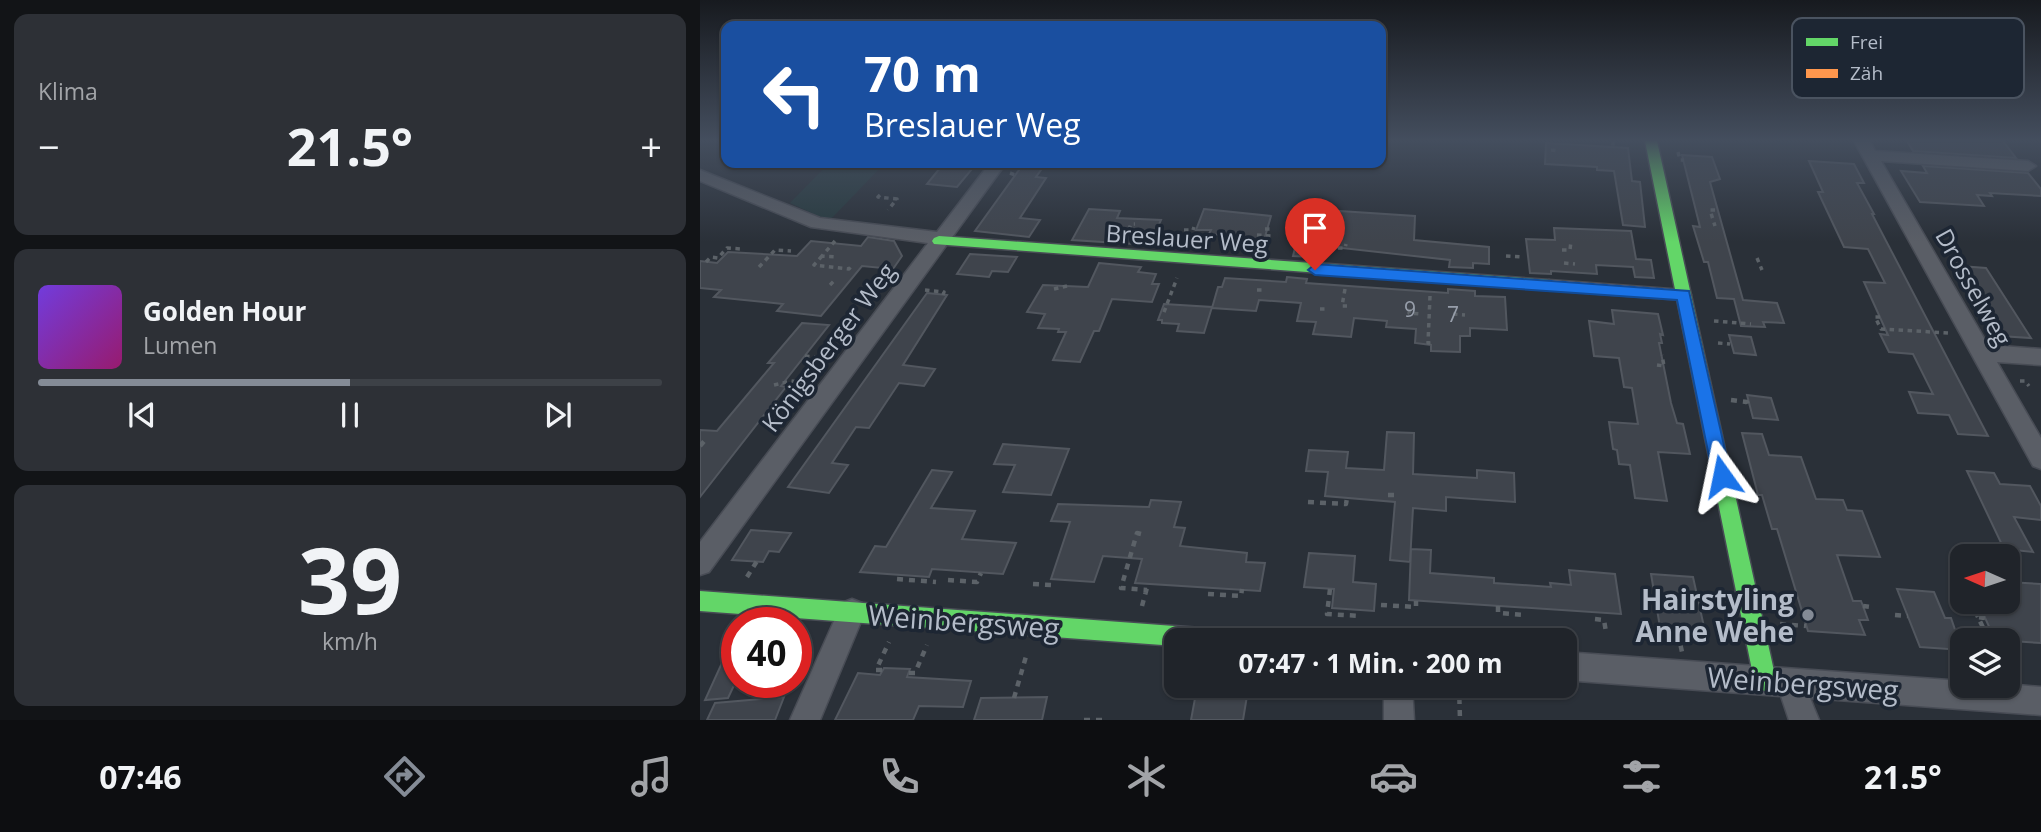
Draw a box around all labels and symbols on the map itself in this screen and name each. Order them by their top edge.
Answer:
legend [1792,18,2024,98]
text: Frei [1850,29,1883,55]
text: Zäh [1850,60,1883,86]
pin [1285,198,1345,270]
street label: Breslauer Weg [1105,216,1269,260]
street label: Drosselweg [1928,223,2020,351]
street label: Königsberger Weg [754,256,902,438]
house number: 9 [1404,295,1416,323]
house number: 7 [1447,300,1459,328]
position arrow [1685,439,1759,513]
north arrow [1950,544,2020,614]
place label: Hairstyling Anne Wehe [1636,580,1794,650]
street label: Weinbergsweg [867,595,1061,647]
speed limit sign: 40 [721,607,812,698]
marker: Hairstyling Anne Wehe [1800,607,1816,623]
street label: Weinbergsweg [1706,657,1900,709]

